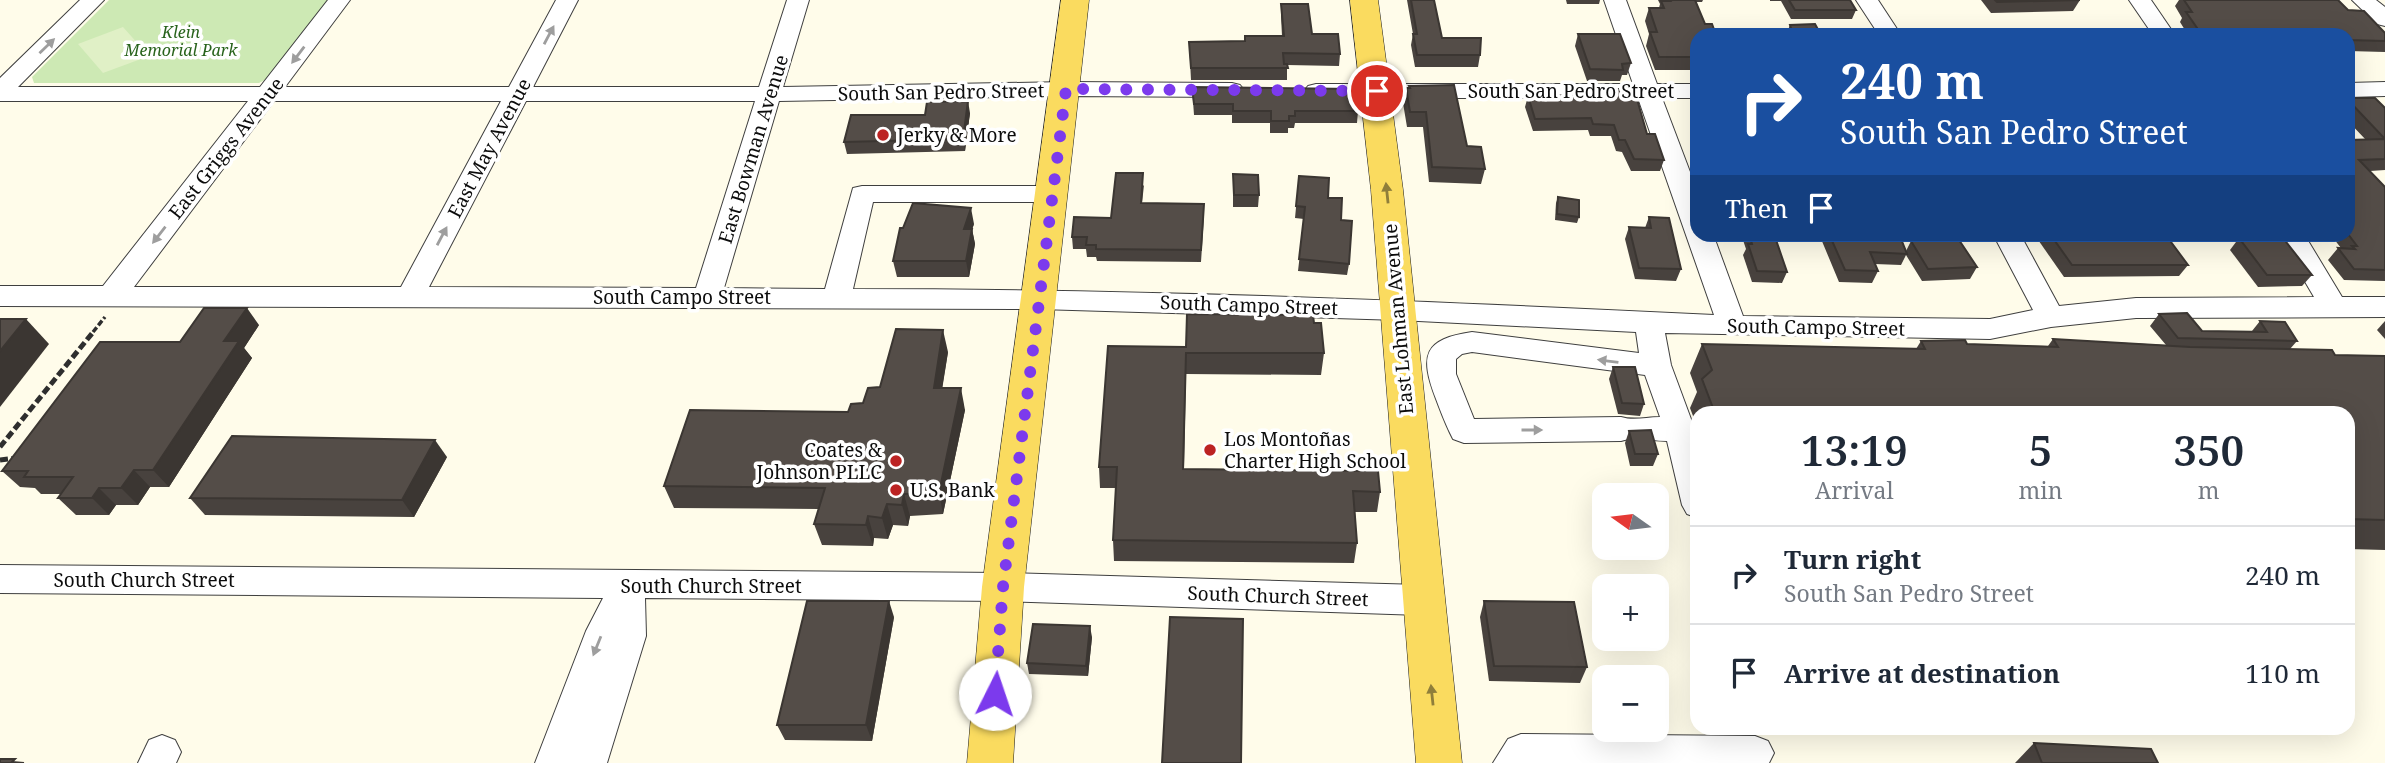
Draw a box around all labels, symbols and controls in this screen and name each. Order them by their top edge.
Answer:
park label: Klein Memorial Park [124,21,238,61]
one-way arrow [543,25,554,45]
one-way arrow [38,37,55,54]
one-way arrow [290,45,305,63]
text: 240 m [1840,47,1984,113]
street label: East Bowman Avenue [712,51,794,247]
icon: right [1725,56,1816,147]
pin [1347,61,1407,121]
street label: East Griggs Avenue [162,72,290,224]
icon: arrive [1358,72,1396,110]
street label: East May Avenue [441,74,537,222]
street label: South San Pedro Street [838,77,1045,107]
street label: South San Pedro Street [1468,78,1675,104]
text: South San Pedro Street [1840,110,2188,153]
place label: Jerky & More [896,122,1017,148]
marker: Jerky & More [875,127,891,143]
one-way arrow [1381,182,1392,204]
icon: arrive [1802,189,1840,227]
text: Then [1725,190,1788,226]
street label: East Lohman Avenue [1377,223,1419,415]
one-way arrow [151,225,166,243]
one-way arrow [436,226,448,246]
street label: South Campo Street [593,284,771,310]
street label: South Campo Street [1160,289,1339,321]
street label: South Campo Street [1727,312,1905,342]
one-way arrow [1597,356,1619,367]
text: 13:19 [1801,421,1908,478]
text: 5 [2029,421,2052,478]
text: 350 [2173,421,2244,478]
one-way arrow [1521,424,1543,436]
place label: Los Montoñas Charter High School [1224,426,1406,474]
place label: Coates & Johnson PLLC [755,437,882,485]
marker: Los Montoñas Charter High School [1202,442,1218,458]
marker: Coates & Johnson PLLC [888,453,904,469]
text: Arrival [1815,474,1894,506]
text: min [2019,474,2063,506]
text: m [2198,474,2220,506]
place label: U.S. Bank [910,477,995,503]
marker: U.S. Bank [888,482,904,498]
north arrow [1592,483,1670,560]
map controls [1592,483,1669,742]
text: Turn right [1784,541,1921,577]
icon: right [1725,556,1763,594]
text: 240 m [2245,557,2320,593]
street label: South Church Street [53,567,235,593]
street label: South Church Street [620,573,802,599]
button: + [1592,574,1669,651]
text: South San Pedro Street [1784,577,2034,609]
street label: South Church Street [1187,580,1369,612]
one-way arrow [591,635,602,656]
icon: arrive [1725,654,1763,692]
text: Arrive at destination [1784,655,2060,691]
text: 110 m [2245,655,2320,691]
position arrow [958,657,1032,731]
button: − [1592,665,1669,742]
one-way arrow [1426,684,1437,706]

